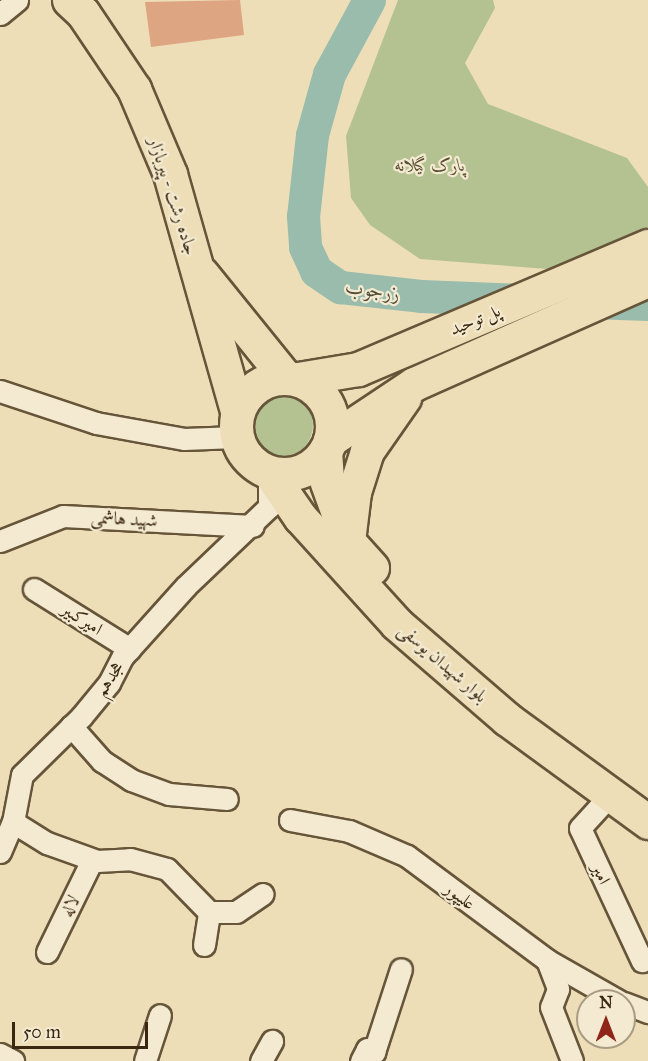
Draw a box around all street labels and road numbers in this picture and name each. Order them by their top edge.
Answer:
street label: جاده رشت - پیربازار [144,134,202,258]
street label: پل توحید [446,300,504,340]
street label: شهید هاشمی [90,506,158,532]
street label: امیرکبیر [57,598,107,640]
street label: بلوار شهیدان یوسفی [394,619,492,707]
street label: هجدهم [90,657,128,701]
street label: امیر [587,860,615,888]
street label: علیپور [440,878,480,914]
street label: لاله [56,892,84,920]

